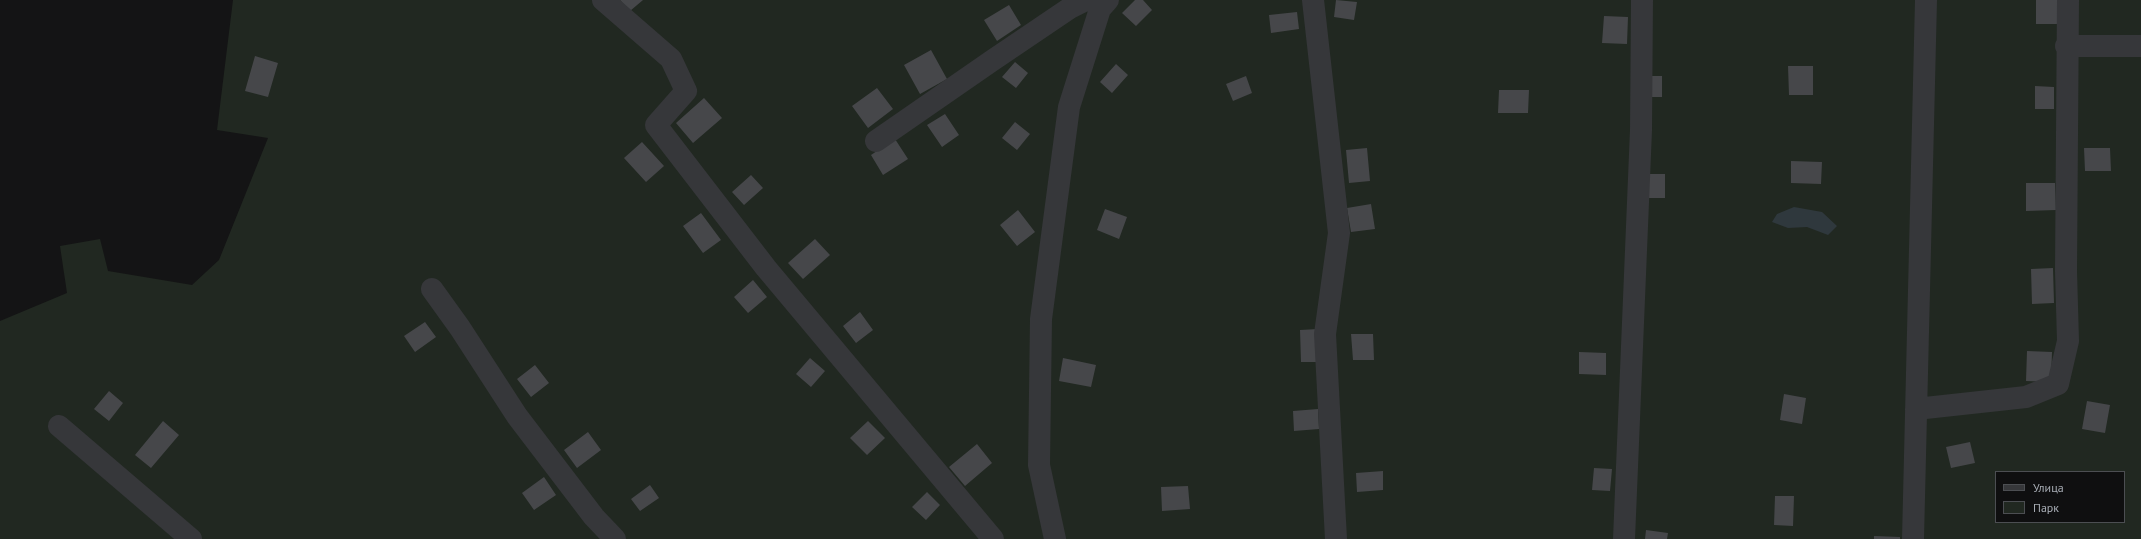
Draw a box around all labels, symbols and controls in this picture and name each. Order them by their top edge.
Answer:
legend [1995,471,2125,523]
text: Улица [2033,480,2064,495]
text: Парк [2033,500,2059,515]

